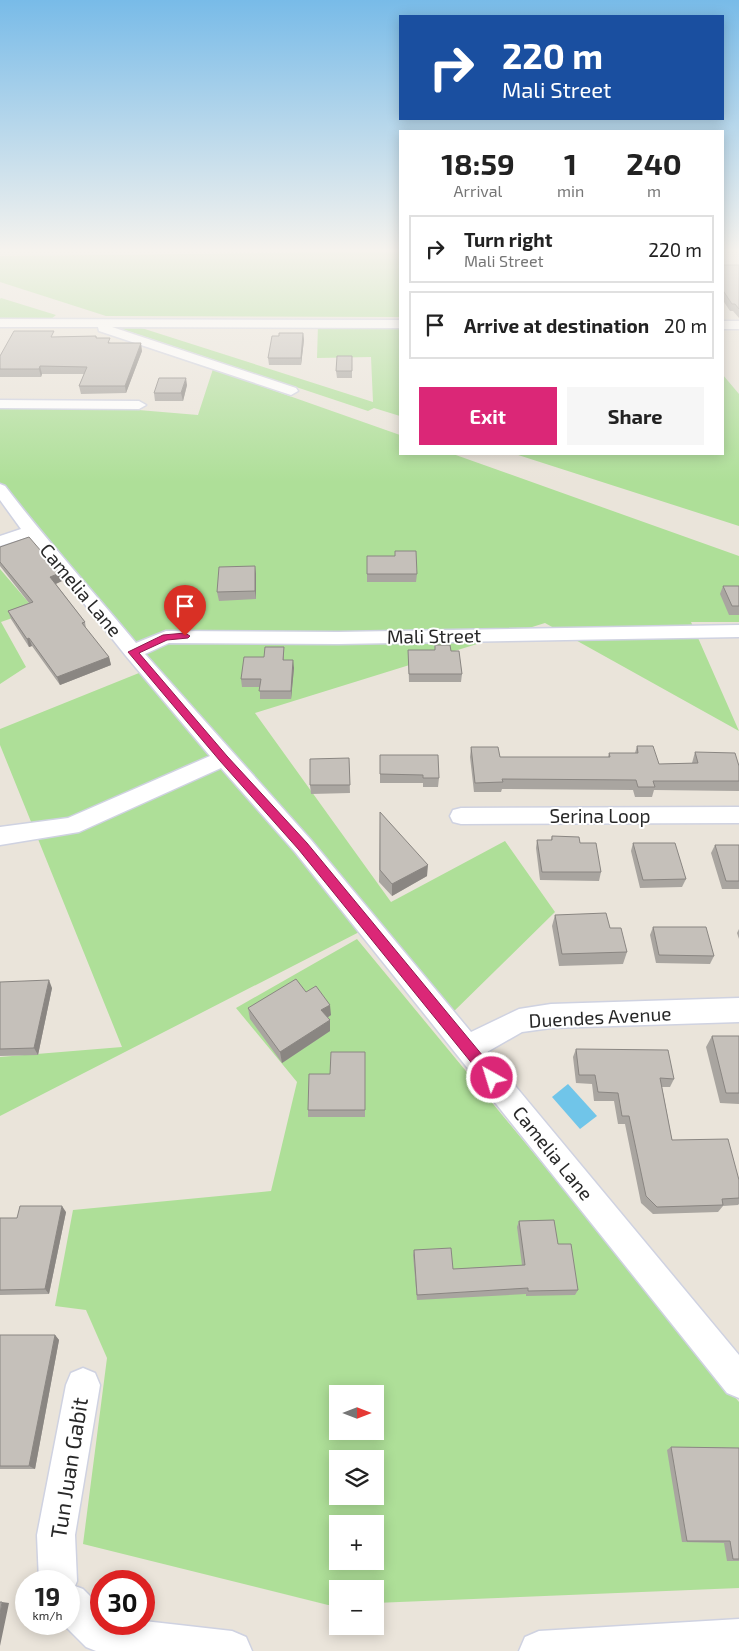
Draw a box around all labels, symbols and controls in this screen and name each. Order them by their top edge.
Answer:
text: 220 m [502,34,603,76]
icon: right [419,35,484,100]
text: Mali Street [502,76,611,102]
text: 18:59 [441,145,515,181]
text: 1 [564,145,577,181]
text: 240 [626,145,682,181]
text: Arrival [454,181,502,200]
text: min [557,181,584,200]
text: m [647,181,661,200]
text: Turn right [464,228,552,251]
icon: right [421,235,449,263]
text: 220 m [648,238,702,261]
text: Mali Street [464,251,544,270]
icon: arrive [421,311,449,339]
text: Arrive at destination [464,314,649,337]
text: 20 m [664,314,707,337]
button: Exit [419,387,557,445]
button: Share [567,387,704,445]
street label: Camelia Lane [36,538,127,641]
pin [164,585,206,636]
icon: arrive [171,592,199,620]
street label: Mali Street [387,623,481,648]
street label: Serina Loop [549,804,651,827]
street label: Duendes Avenue [528,1001,672,1032]
position arrow [465,1051,517,1103]
street label: Camelia Lane [508,1101,598,1204]
north arrow [329,1385,384,1440]
map controls [329,1385,384,1635]
street label: Tun Juan Gabit [44,1395,92,1540]
button: layers [329,1450,384,1505]
button: + [329,1515,384,1570]
speed limit sign: 30 [90,1570,155,1635]
button: − [329,1580,384,1635]
text: 19 [35,1581,60,1611]
text: km/h [33,1608,62,1622]

